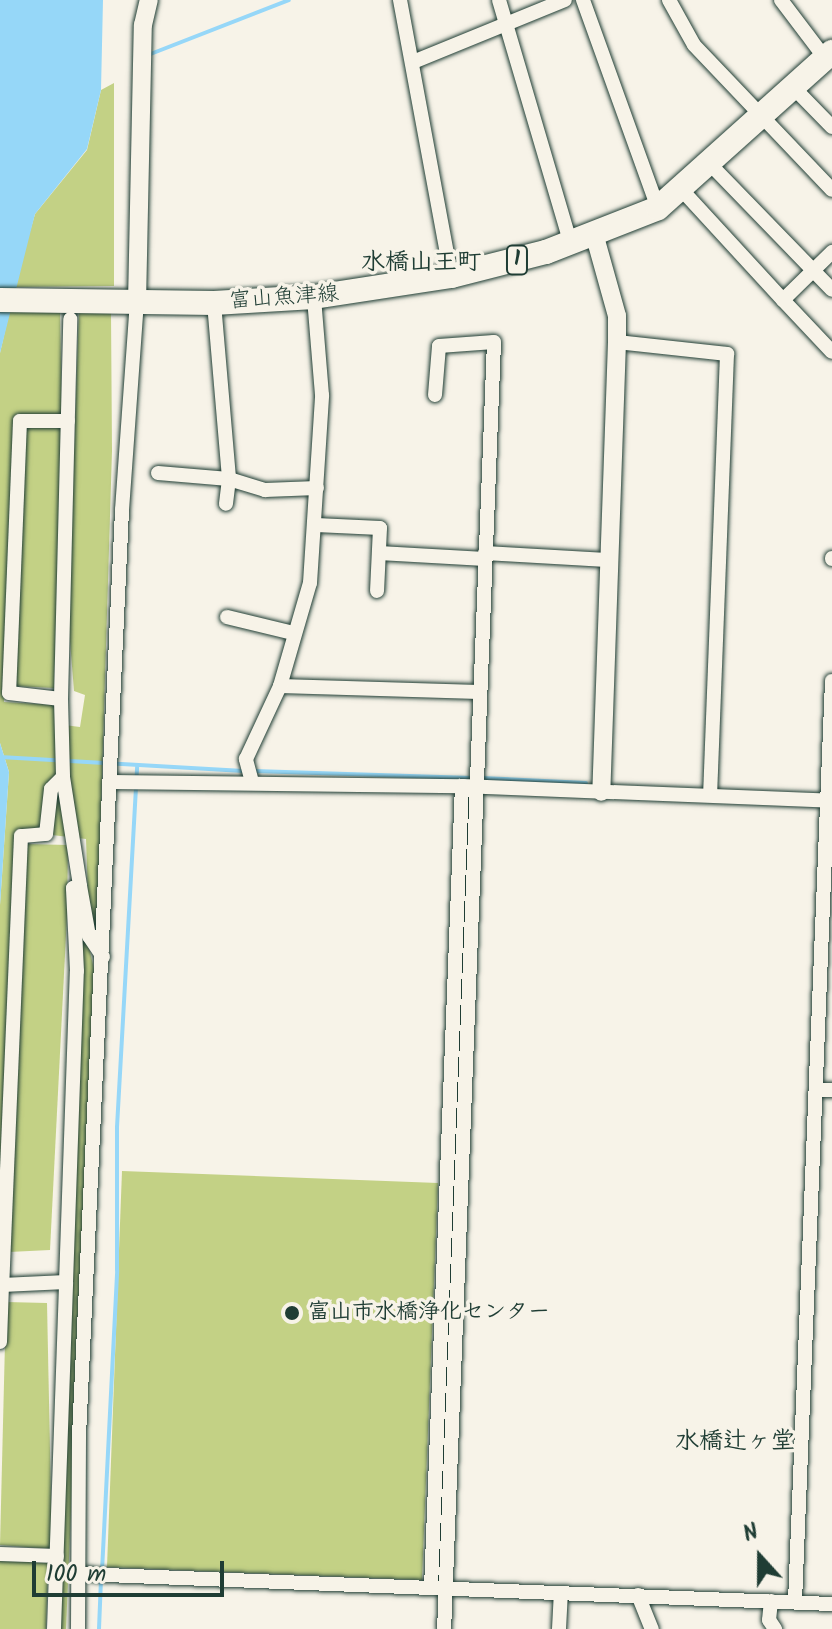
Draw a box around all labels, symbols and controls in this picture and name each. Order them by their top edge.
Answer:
road number: 1 [505,244,529,276]
district label: 水橋山王町 [361,249,481,277]
street label: 富山魚津線 [228,281,340,315]
place label: 富山市水橋浄化センター [308,1300,550,1326]
marker: 富山市水橋浄化センター [283,1304,301,1322]
district label: 水橋辻ヶ堂 [675,1428,795,1456]
text: N [738,1515,764,1553]
north arrow [720,1517,800,1597]
scale bar [36,1545,228,1595]
text: 100 m [46,1555,106,1594]

